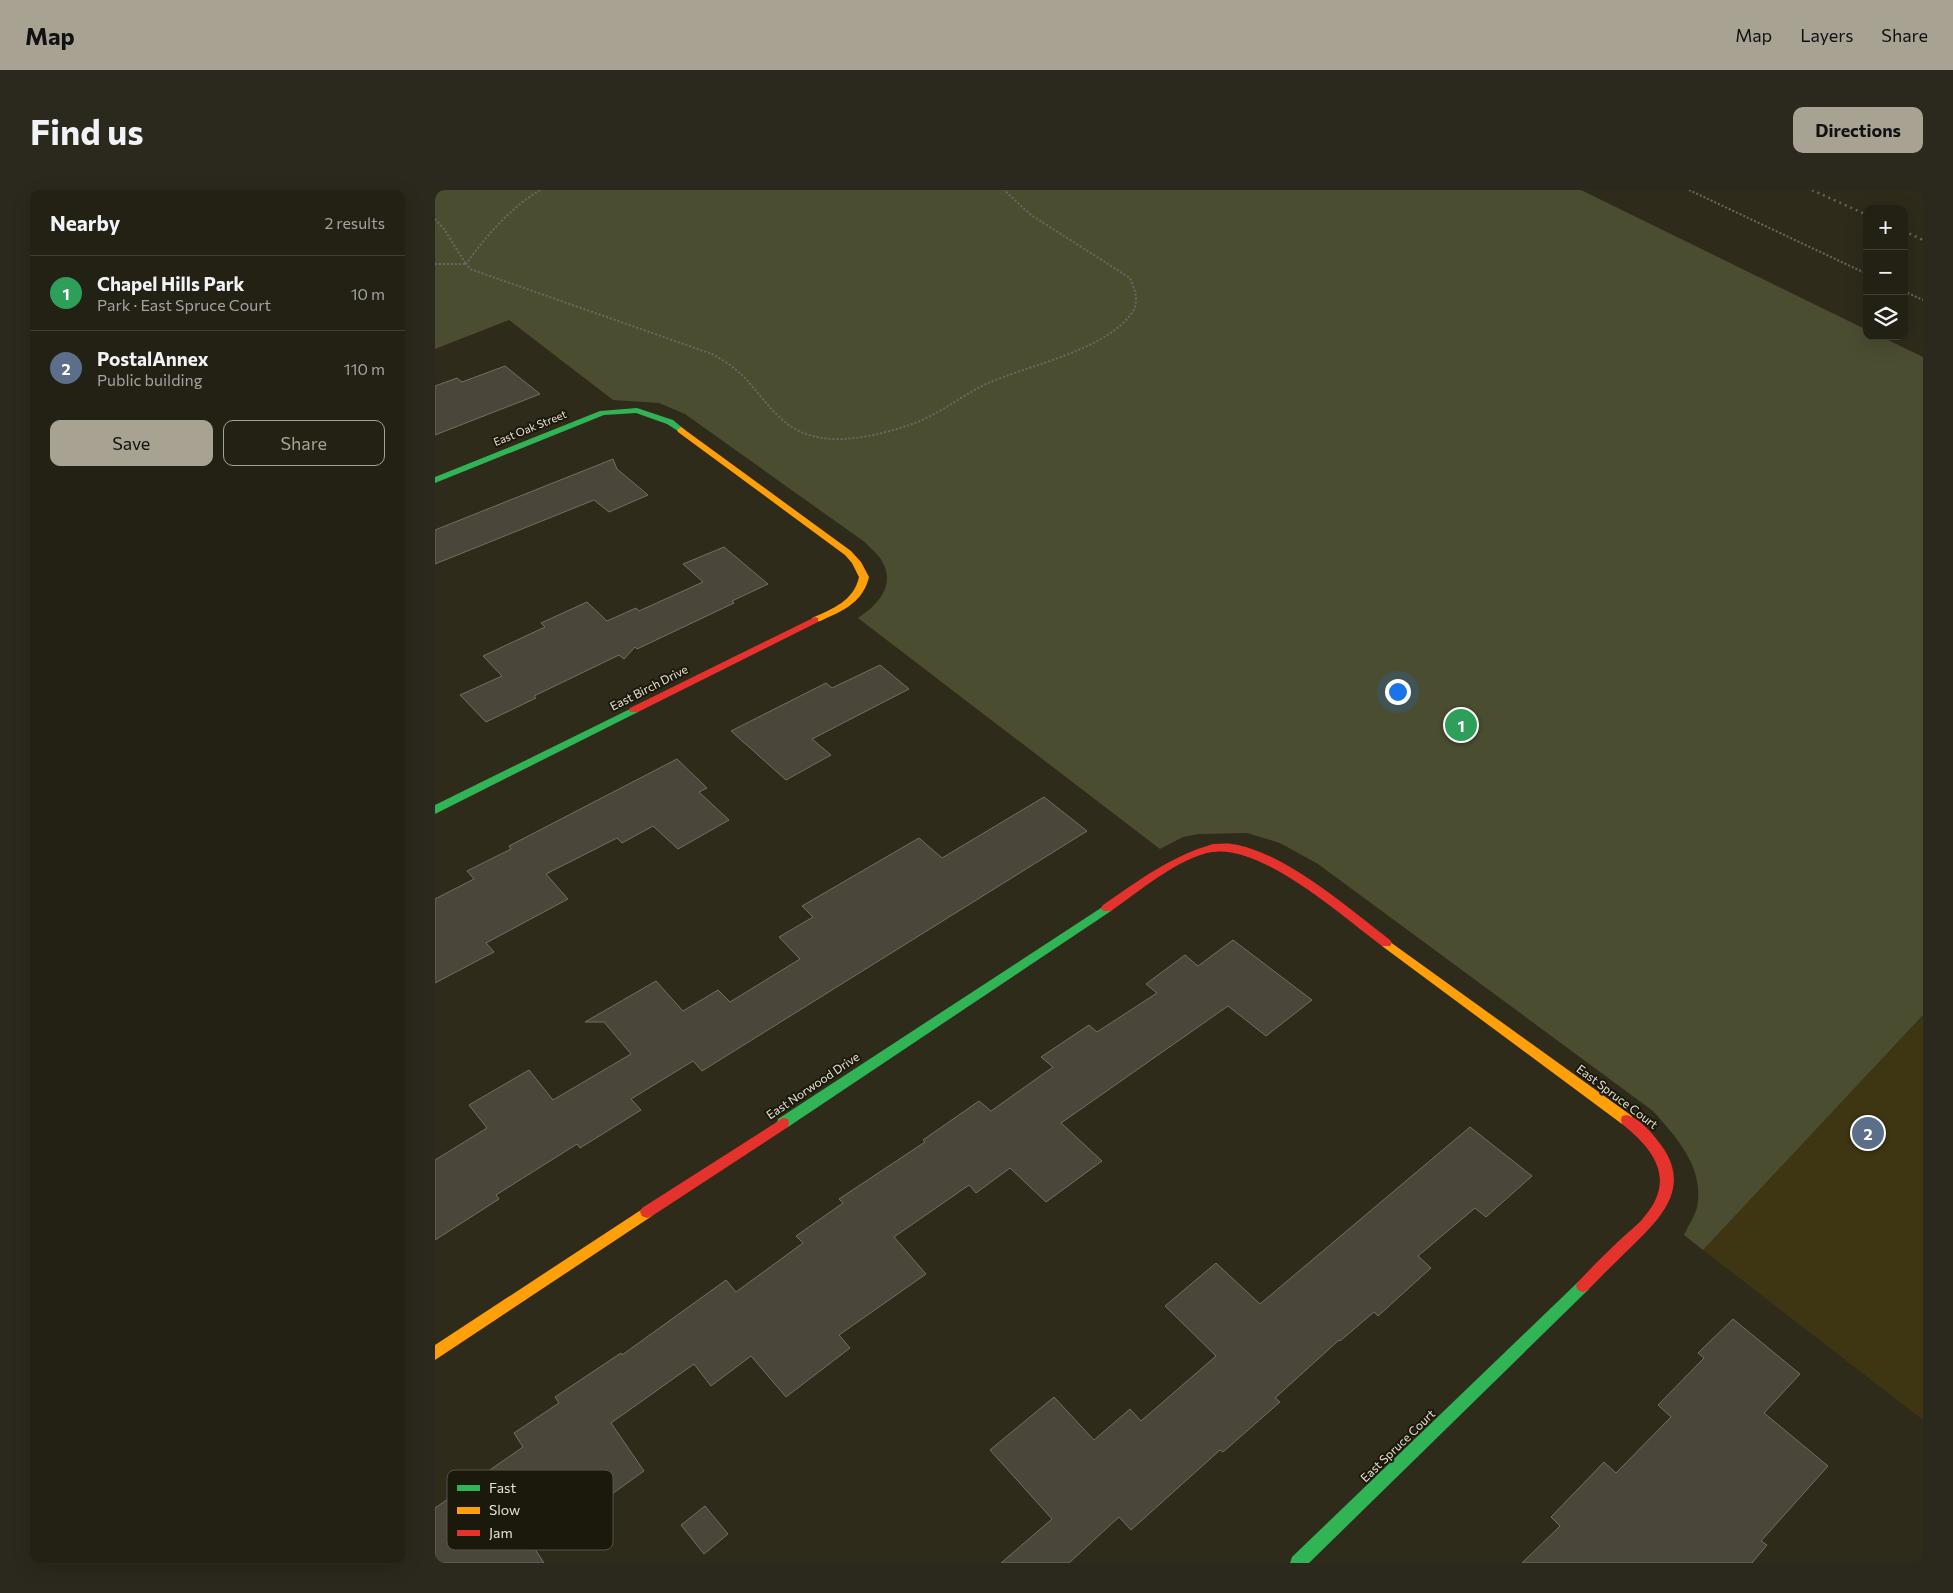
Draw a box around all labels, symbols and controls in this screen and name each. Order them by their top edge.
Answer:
text: Map [25,21,75,50]
text: Map [1735,24,1772,46]
text: Layers [1800,24,1853,46]
text: Share [1881,24,1928,46]
button: Directions [1793,107,1923,153]
text: Find us [30,109,144,152]
map controls [1863,205,1908,340]
button: + [1863,205,1908,250]
text: Nearby [50,210,120,235]
text: 2 results [324,213,385,232]
button: − [1863,250,1908,295]
text: Chapel Hills Park [97,272,245,295]
text: 1 [62,284,70,303]
text: 10 m [351,284,385,303]
text: Park · East Spruce Court [97,295,271,314]
button: layers [1863,295,1908,340]
text: PostalAnnex [97,347,209,370]
text: 2 [61,359,71,378]
text: 110 m [344,359,385,378]
text: Public building [97,370,202,389]
street label: East Oak Street [491,407,569,448]
button: Save [50,420,213,466]
button: Share [223,420,385,466]
street label: East Birch Drive [607,661,690,713]
your location [1385,679,1411,705]
pin: 1 [1445,706,1477,744]
street label: East Norwood Drive [763,1049,862,1121]
street label: East Spruce Court [1574,1061,1661,1131]
pin: 2 [1852,1114,1884,1152]
street label: East Spruce Court [1357,1406,1437,1484]
legend [447,1470,613,1550]
text: Fast [489,1479,516,1496]
text: Slow [489,1501,520,1518]
text: Jam [489,1524,513,1541]

